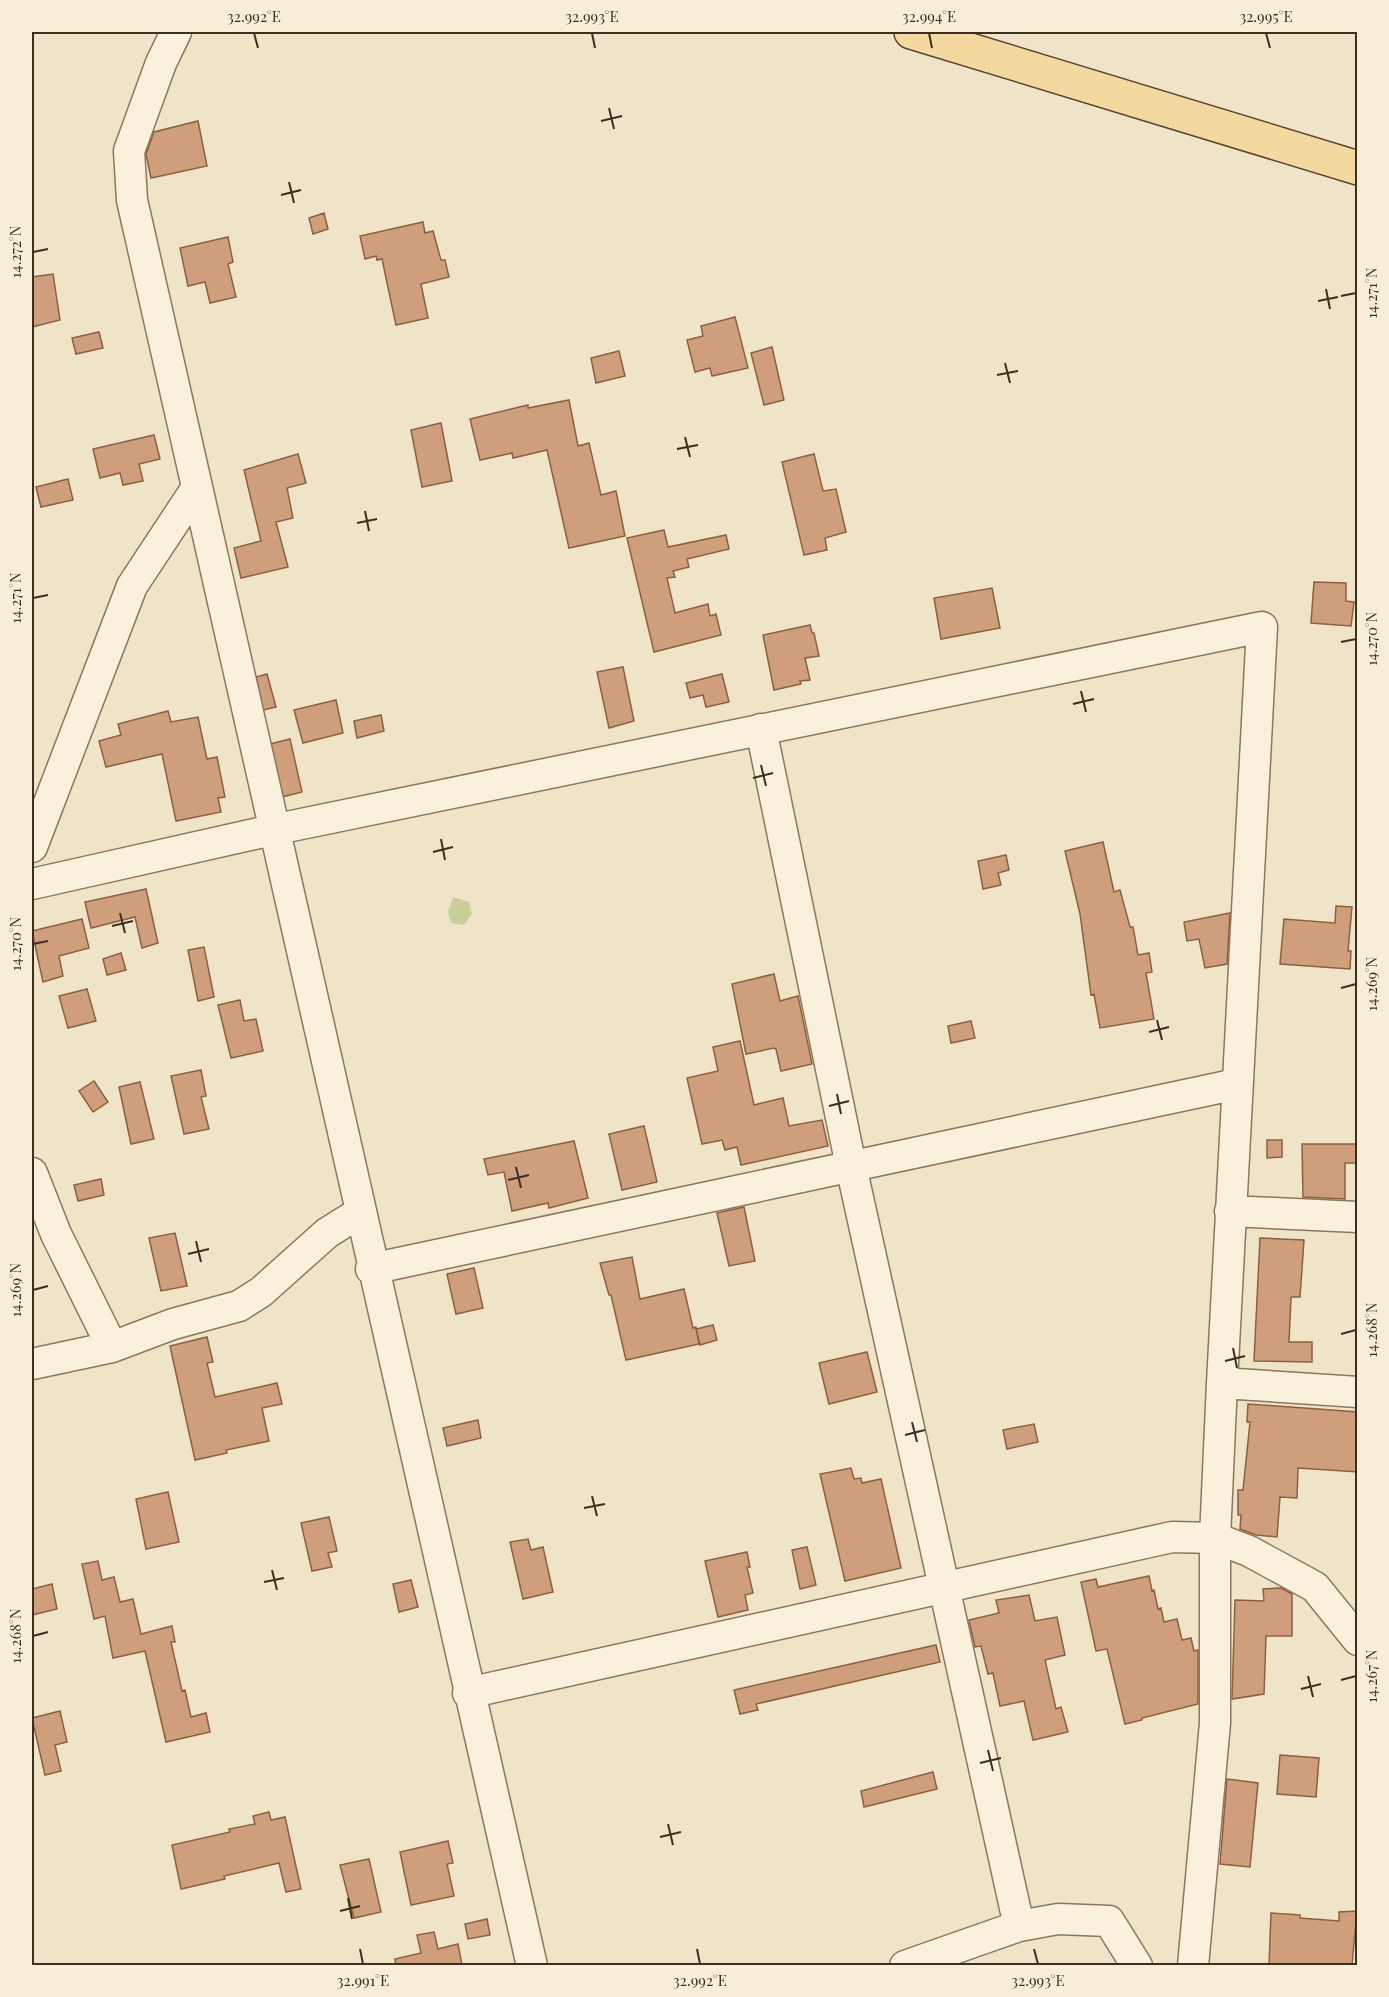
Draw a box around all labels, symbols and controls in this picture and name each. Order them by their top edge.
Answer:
text: 32.992°E [227,6,281,26]
text: 32.993°E [565,6,619,26]
text: 32.994°E [902,6,956,26]
text: 32.995°E [1239,6,1293,26]
text: 14.272°N [5,225,25,278]
text: 14.271°N [1361,267,1381,318]
text: 14.271°N [5,572,25,623]
text: 14.270°N [1361,612,1381,666]
text: 14.270°N [5,917,25,971]
text: 14.269°N [1361,956,1381,1011]
text: 14.269°N [5,1262,25,1317]
text: 14.268°N [1361,1302,1381,1358]
text: 14.268°N [5,1608,25,1664]
text: 14.267°N [1361,1649,1381,1703]
text: 32.991°E [337,1970,389,1990]
text: 32.992°E [673,1970,727,1990]
text: 32.993°E [1011,1970,1065,1990]

